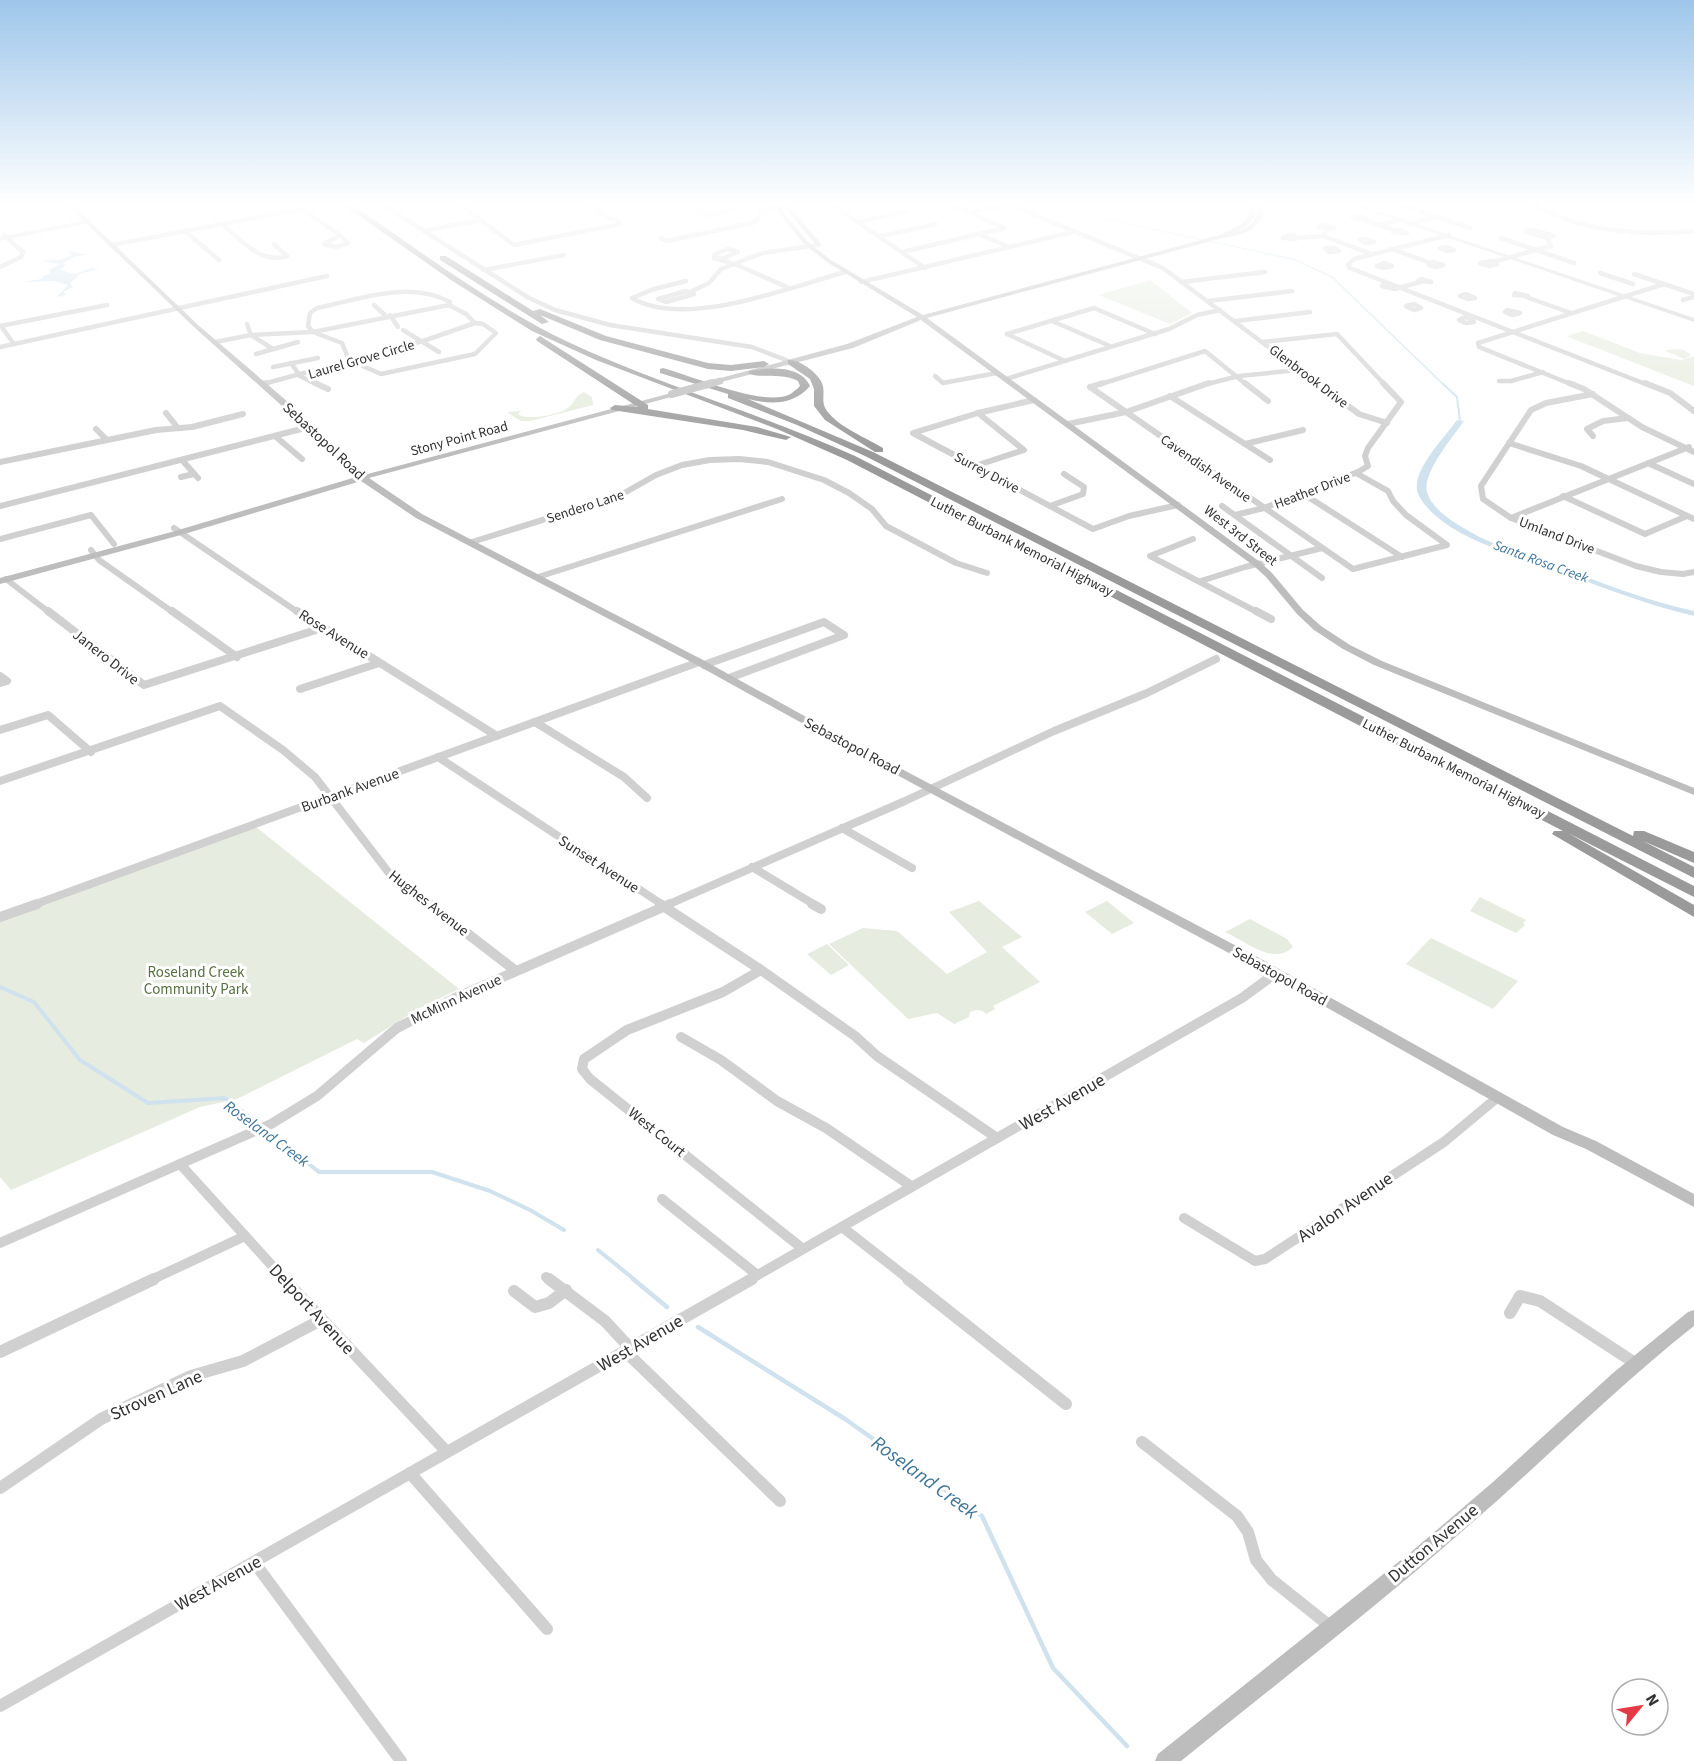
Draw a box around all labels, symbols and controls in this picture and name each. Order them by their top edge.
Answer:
street label: Laurel Grove Circle [306,335,417,385]
street label: Glenbrook Drive [1265,340,1352,413]
street label: Sebastopol Road [278,398,369,485]
street label: Stony Point Road [408,416,510,462]
street label: Cavendish Avenue [1156,430,1255,508]
street label: Surrey Drive [950,447,1023,498]
street label: Heather Drive [1271,467,1353,515]
street label: Sendero Lane [544,485,627,529]
street label: Luther Burbank Memorial Highway [927,492,1117,602]
street label: West 3rd Street [1199,501,1282,571]
street label: Umland Drive [1516,512,1598,560]
water label: Santa Rosa Creek [1490,535,1591,589]
street label: Rose Avenue [294,604,373,664]
street label: Janero Drive [68,625,143,690]
street label: Sebastopol Road [800,712,903,780]
street label: Luther Burbank Memorial Highway [1359,714,1549,824]
street label: Burbank Avenue [298,763,402,818]
street label: Sunset Avenue [554,830,643,898]
street label: Hughes Avenue [384,865,473,941]
street label: Sebastopol Road [1229,942,1331,1011]
park label: Roseland Creek Community Park [144,962,249,1000]
street label: McMinn Avenue [407,969,505,1030]
street label: West Avenue [1015,1068,1110,1137]
water label: Roseland Creek [219,1095,314,1173]
street label: West Court [623,1103,690,1162]
street label: Avalon Avenue [1293,1166,1398,1249]
street label: Delport Avenue [263,1258,360,1360]
street label: West Avenue [593,1309,688,1378]
street label: Stroven Lane [106,1364,206,1427]
water label: Roseland Creek [865,1429,984,1526]
street label: Dutton Avenue [1383,1498,1484,1589]
street label: West Avenue [170,1549,266,1618]
north arrow [1610,1677,1670,1737]
text: N [1640,1690,1664,1710]

